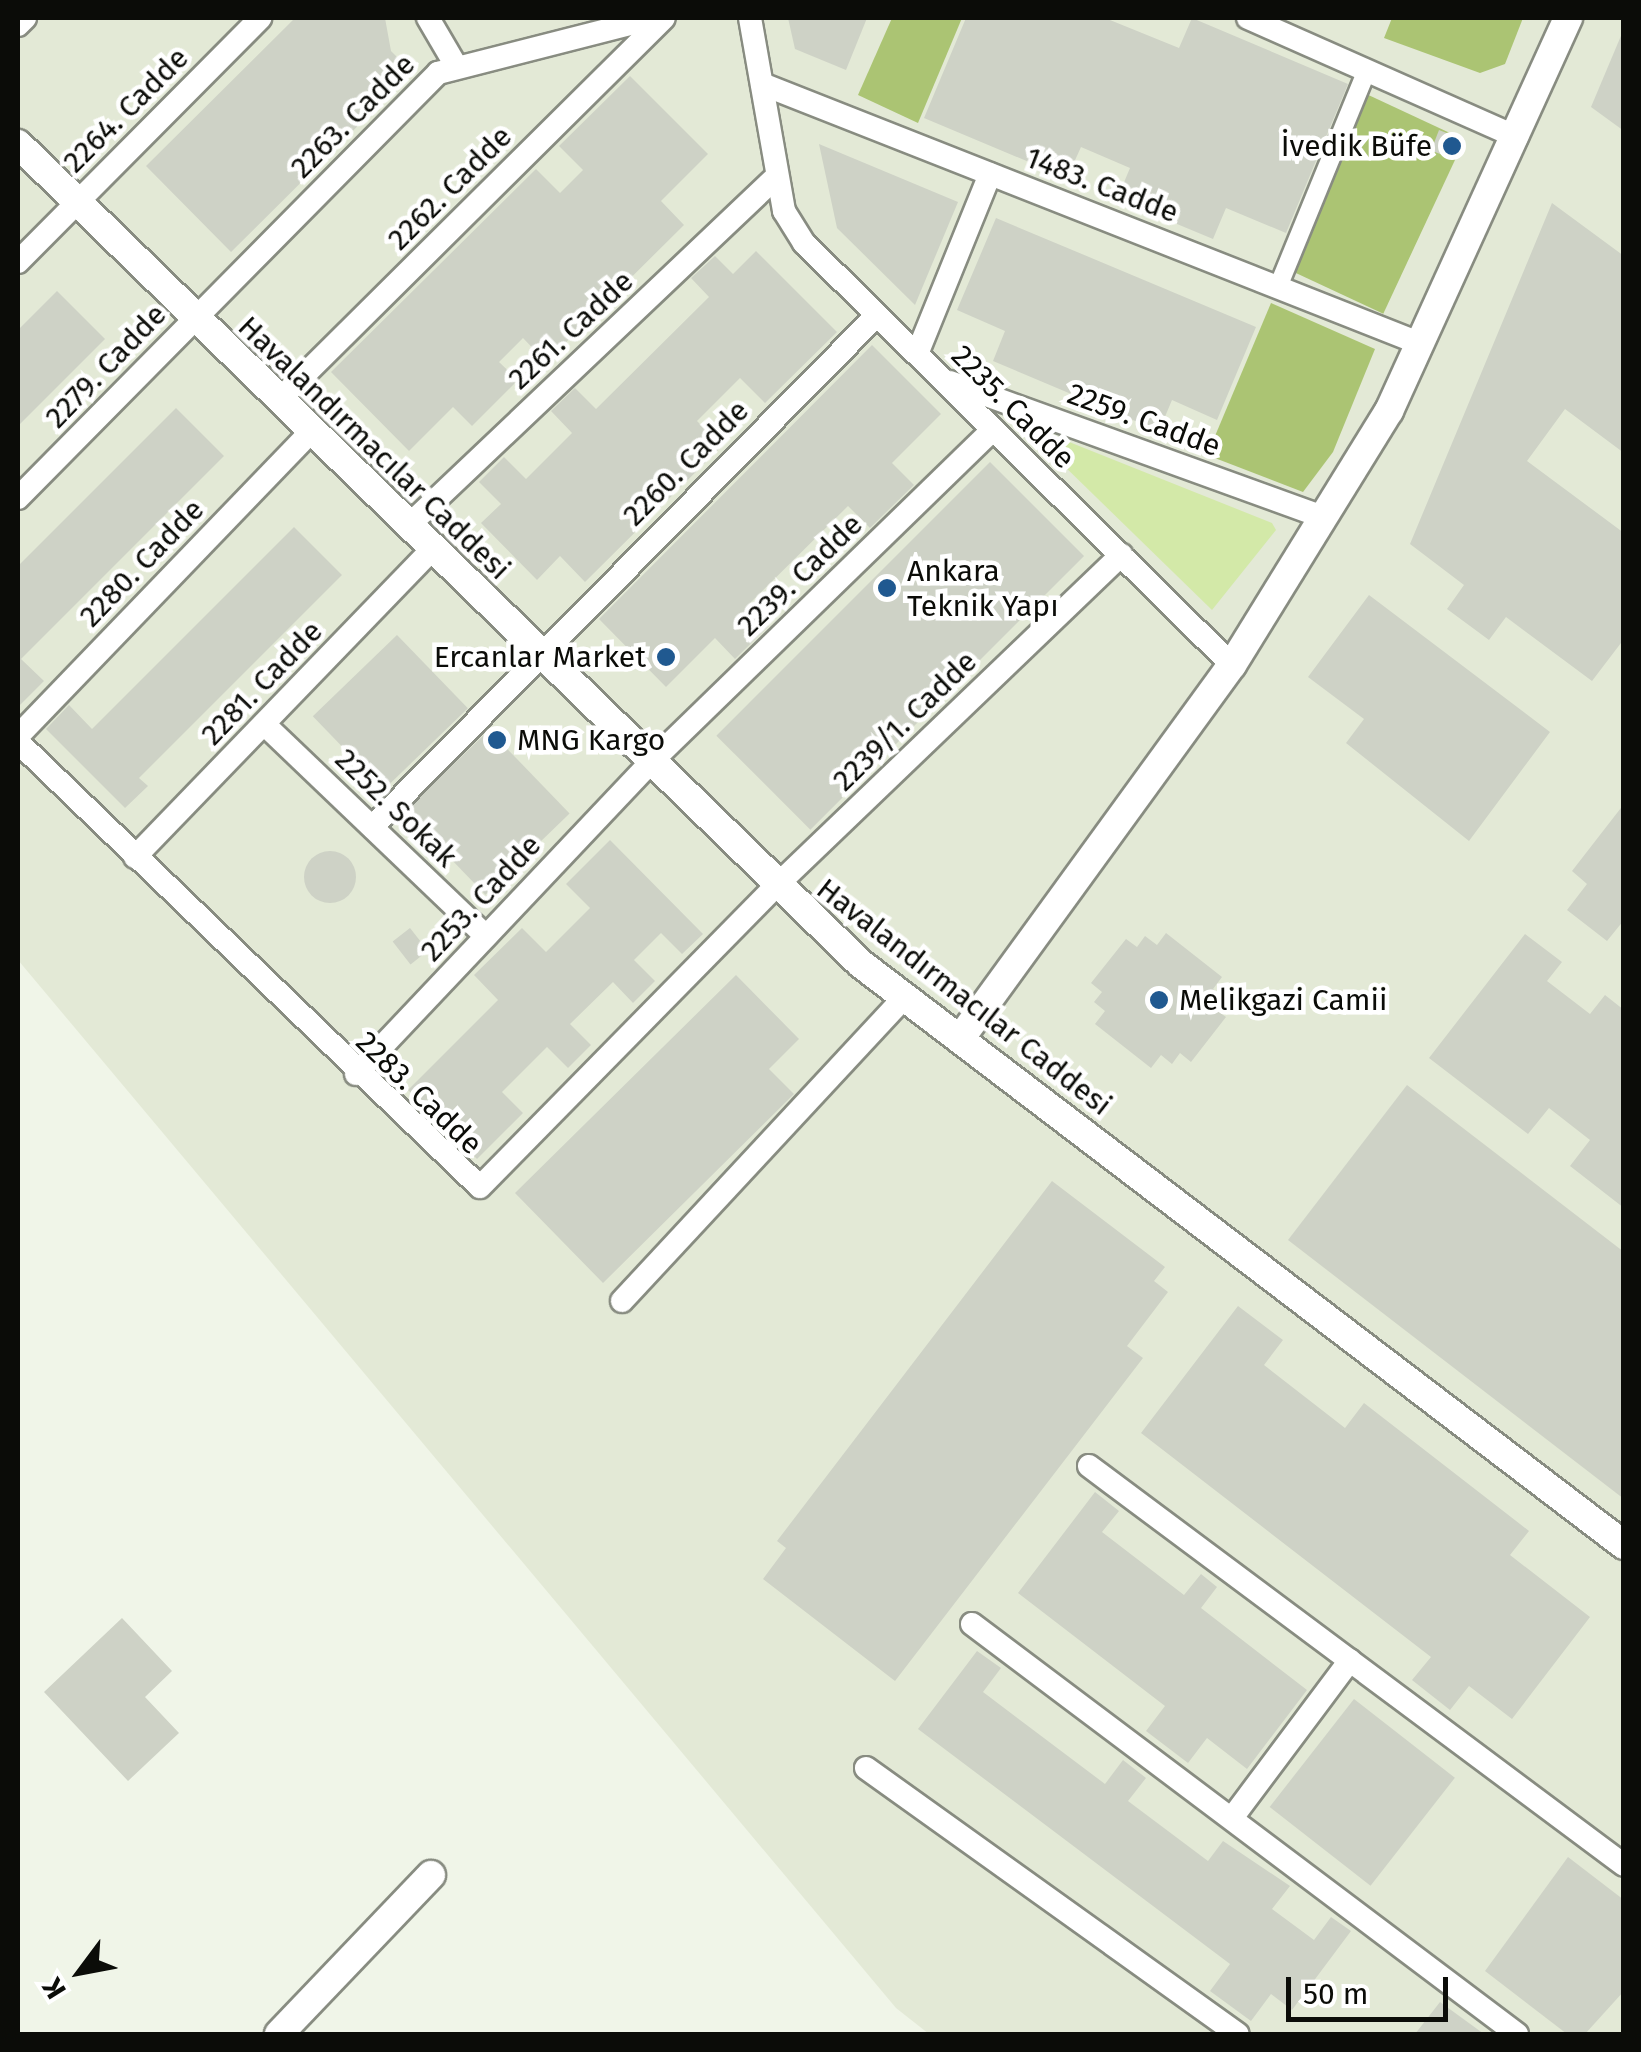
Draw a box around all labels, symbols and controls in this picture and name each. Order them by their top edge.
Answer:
street label: 2264. Cadde [56,40,196,180]
street label: 2263. Cadde [284,47,422,185]
street label: 2262. Cadde [381,119,519,257]
place label: İvedik Büfe [1281,128,1432,164]
marker: İvedik Büfe [1441,135,1463,157]
street label: 1483. Cadde [1021,139,1183,231]
street label: 2261. Cadde [501,263,641,397]
street label: 2279. Cadde [38,297,174,435]
street label: Havalandırmacılar Caddesi [231,309,517,587]
street label: 2235. Cadde [944,338,1082,476]
street label: 2259. Cadde [1063,376,1225,464]
street label: 2260. Cadde [616,393,756,533]
street label: 2280. Cadde [72,492,212,634]
street label: 2239. Cadde [730,506,870,644]
place label: Ankara Teknik Yapı [907,553,1059,624]
marker: Ankara Teknik Yapı [876,577,898,599]
street label: 2281. Cadde [194,613,330,753]
place label: Ercanlar Market [434,639,646,675]
street label: 2239/1. Cadde [826,644,984,798]
marker: Ercanlar Market [655,646,677,668]
place label: MNG Kargo [517,722,665,758]
marker: MNG Kargo [486,729,508,751]
street label: 2252. Sokak [328,741,464,875]
street label: 2253. Cadde [413,827,549,969]
street label: Havalandırmacılar Caddesi [810,871,1118,1123]
place label: Melikgazi Camii [1179,982,1387,1018]
marker: Melikgazi Camii [1148,989,1170,1011]
street label: 2283. Cadde [348,1024,490,1162]
north arrow [30,1922,130,2022]
scale bar [1291,1957,1454,2019]
text: K [35,1972,73,2004]
text: 50 m [1303,1976,1368,2012]

